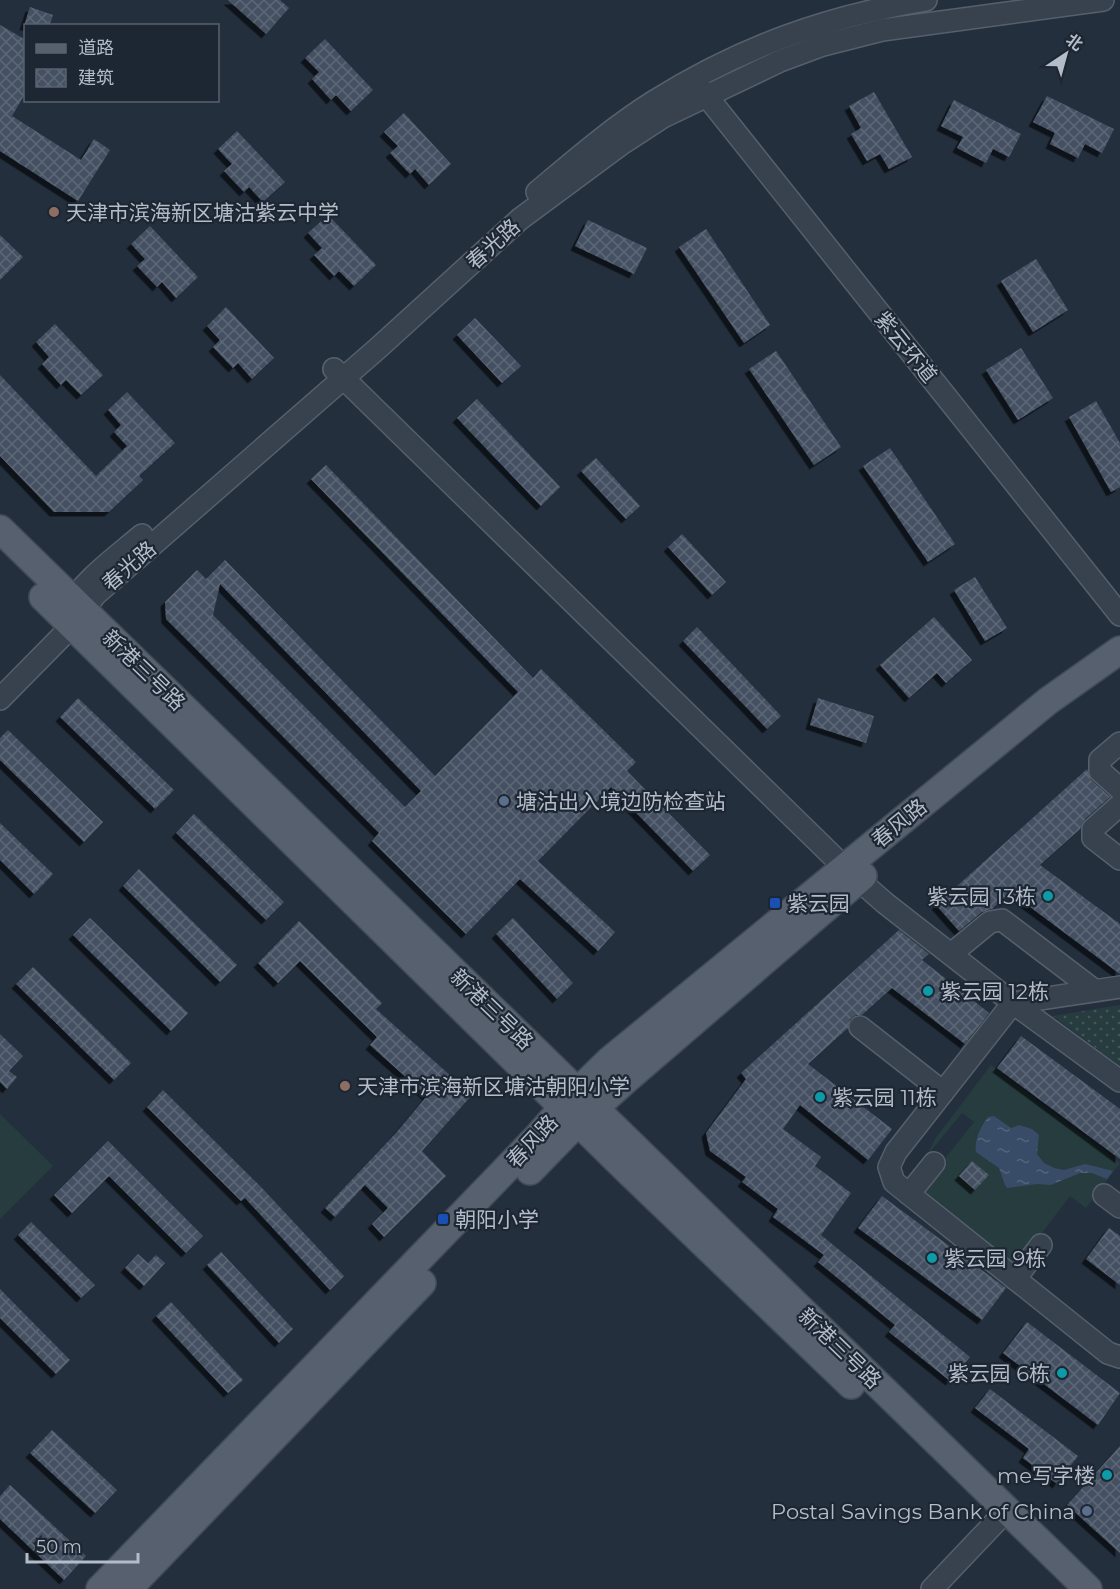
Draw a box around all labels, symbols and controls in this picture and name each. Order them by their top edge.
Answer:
legend [24,24,219,102]
north arrow [1036,24,1096,84]
text: 北 [1062,30,1087,55]
text: 道路 [78,37,114,59]
text: 建筑 [78,67,114,89]
place label: 天津市滨海新区塘沽紫云中学 [66,200,339,225]
marker: 天津市滨海新区塘沽紫云中学 [47,205,61,219]
street label: 春光路 [461,214,525,274]
street label: 紫云环道 [870,306,942,388]
street label: 春光路 [97,536,161,596]
street label: 新港三号路 [98,625,190,715]
place label: 塘沽出入境边防检查站 [516,789,726,814]
street label: 春风路 [867,793,931,853]
marker: 塘沽出入境边防检查站 [497,794,511,808]
place label: 紫云园 13栋 [927,884,1036,909]
marker: 紫云园 13栋 [1041,889,1055,903]
place label: 紫云园 [787,891,850,916]
marker: 紫云园 [768,896,782,910]
street label: 新港三号路 [446,964,538,1054]
place label: 紫云园 12栋 [940,979,1049,1004]
marker: 紫云园 12栋 [921,984,935,998]
place label: 天津市滨海新区塘沽朝阳小学 [357,1074,630,1099]
marker: 天津市滨海新区塘沽朝阳小学 [338,1079,352,1093]
place label: 紫云园 11栋 [832,1085,937,1110]
marker: 紫云园 11栋 [813,1090,827,1104]
street label: 春风路 [501,1109,563,1173]
place label: 朝阳小学 [455,1207,539,1232]
marker: 朝阳小学 [436,1212,450,1226]
place label: 紫云园 9栋 [944,1246,1046,1271]
marker: 紫云园 9栋 [925,1251,939,1265]
street label: 新港三号路 [794,1303,886,1393]
place label: 紫云园 6栋 [948,1361,1050,1386]
marker: 紫云园 6栋 [1055,1366,1069,1380]
place label: me写字楼 [997,1463,1095,1488]
marker: me写字楼 [1100,1468,1114,1482]
place label: Postal Savings Bank of China [771,1499,1075,1524]
marker: Postal Savings Bank of China [1080,1504,1094,1518]
scale bar [27,1526,138,1564]
text: 50 m [36,1536,82,1558]

